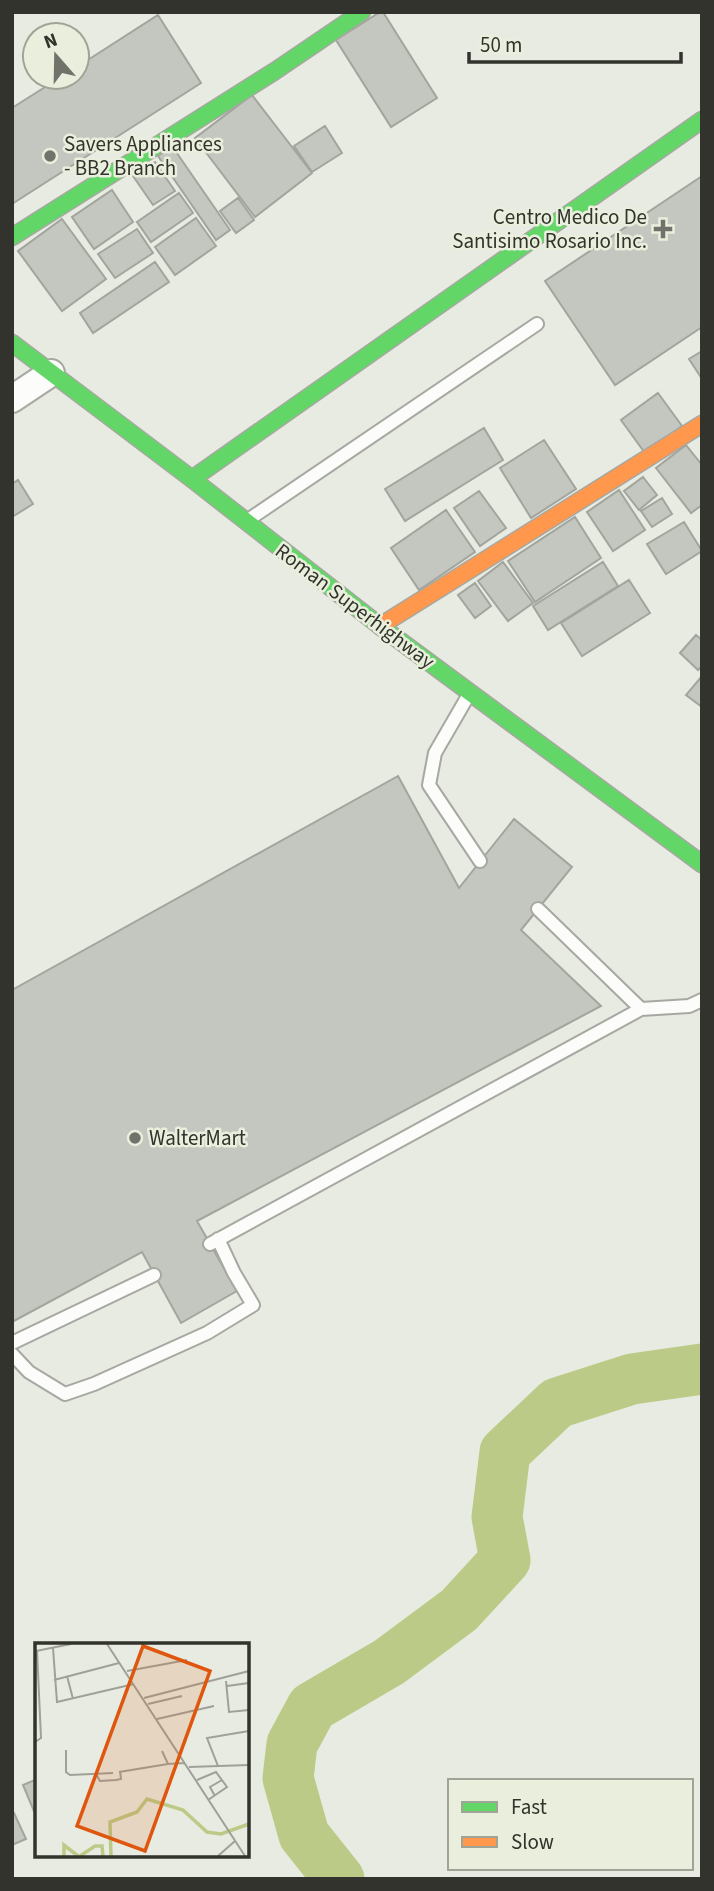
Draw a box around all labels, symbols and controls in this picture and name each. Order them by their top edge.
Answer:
north arrow [21,21,91,91]
scale bar [469,21,681,65]
text: N [40,27,61,56]
text: 50 m [480,30,522,60]
place label: Savers Appliances - BB2 Branch [64,129,222,183]
marker: Savers Appliances - BB2 Branch [42,148,58,164]
place label: Centro Medico De Santisimo Rosario Inc. [452,202,647,256]
marker: Centro Medico De Santisimo Rosario Inc. [653,219,673,239]
street label: Roman Superhighway [269,536,441,676]
place label: WalterMart [149,1123,246,1153]
marker: WalterMart [127,1130,143,1146]
inset map [35,1643,248,1856]
legend [448,1779,693,1870]
text: Fast [511,1792,547,1822]
text: Slow [511,1827,554,1857]

